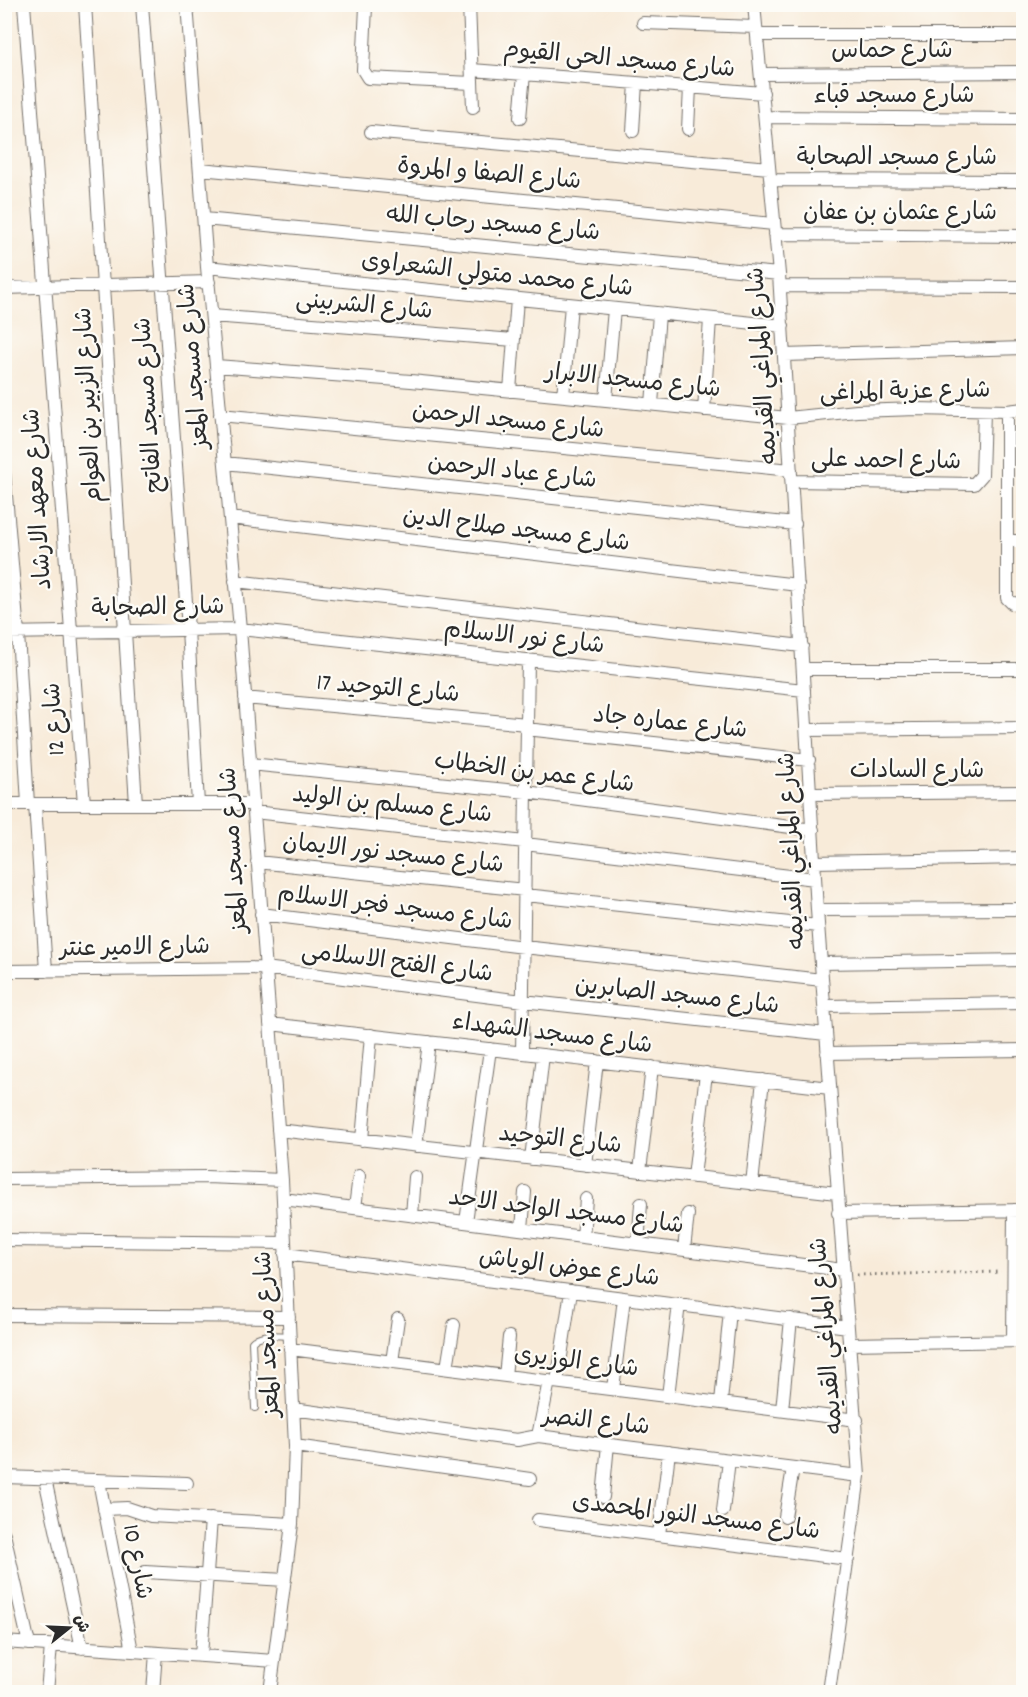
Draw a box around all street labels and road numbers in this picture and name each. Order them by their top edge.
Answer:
street label: شارع مسجد الحى القيوم [502,34,736,88]
street label: شارع حماس [831,35,953,69]
street label: شارع مسجد قباء [813,80,975,114]
street label: شارع مسجد الصحابة [797,142,997,176]
street label: شارع الصفا و المروة [396,150,582,200]
street label: شارع عثمان بن عفان [803,197,997,231]
street label: شارع مسجد رحاب الله [385,199,601,251]
street label: شارع محمد متولي الشعراوى [359,245,635,308]
street label: شارع المراغي القديمه [740,266,789,466]
street label: شارع مسجد المعز [171,282,219,452]
street label: شارع الشربينى [294,284,434,330]
street label: شارع الزبير بن العوام [68,306,112,504]
street label: شارع مسجد الفاتح [127,316,173,494]
street label: شارع مسجد الابرار [542,356,722,408]
street label: شارع عزبة المراغى [819,375,991,411]
street label: شارع مسجد الرحمن [410,395,606,449]
street label: شارع معهد الارشاد [16,407,62,591]
street label: شارع احمد على [810,444,962,480]
street label: شارع عباد الرحمن [426,447,598,499]
street label: شارع مسجد صلاح الدين [400,500,632,562]
street label: شارع الصحابة [91,591,225,627]
street label: شارع نور الاسلام [442,614,606,664]
street label: شارع التوحيد 17 [315,667,461,713]
street label: شارع 12 [36,681,76,757]
street label: شارع عماره جاد [591,699,749,749]
street label: شارع عمر بن الخطاب [432,745,636,803]
street label: شارع المراغي القديمه [771,751,816,951]
street label: شارع السادات [850,755,984,789]
street label: شارع مسجد المعز [212,766,258,936]
street label: شارع مسلم بن الوليد [290,779,494,833]
street label: شارع مسجد نور الايمان [281,826,505,884]
street label: شارع مسجد فجر الاسلام [276,878,514,940]
street label: شارع الامير عنتر [58,931,210,967]
street label: شارع الفتح الاسلامى [299,935,495,993]
street label: شارع مسجد الصابرين [573,969,781,1025]
street label: شارع مسجد الشهداء [450,1006,654,1064]
street label: شارع التوحيد [497,1118,623,1164]
street label: شارع مسجد الواحد الاحد [446,1182,686,1244]
street label: شارع المراغي القديمه [802,1236,855,1436]
street label: شارع عوض الوياش [477,1241,661,1297]
street label: شارع مسجد المعز [248,1250,290,1420]
street label: شارع الوزيرى [512,1338,640,1388]
street label: شارع النصر [539,1400,651,1446]
street label: شارع مسجد النور المحمدى [570,1486,822,1550]
street label: شارع 10 [112,1522,160,1602]

